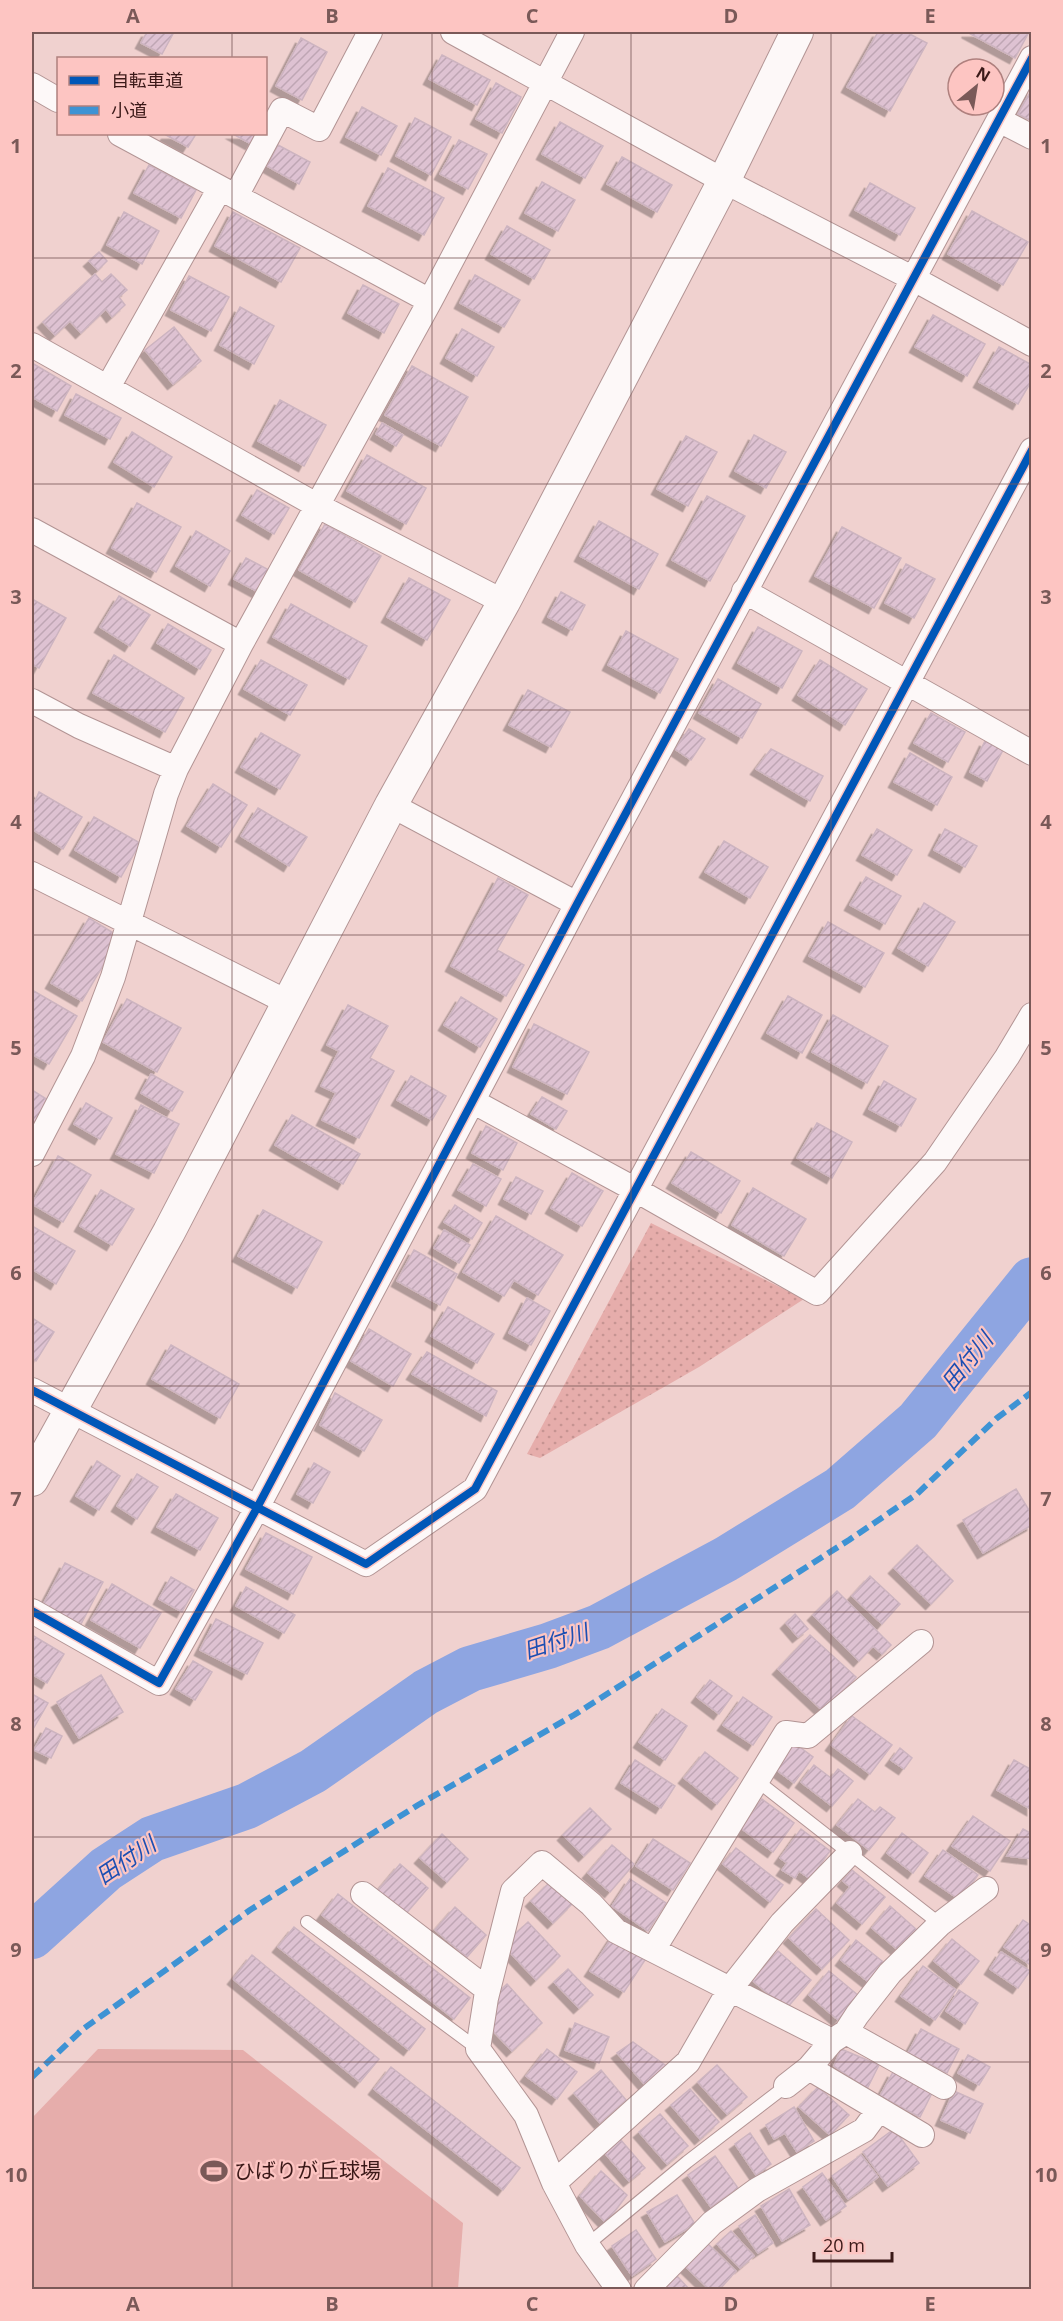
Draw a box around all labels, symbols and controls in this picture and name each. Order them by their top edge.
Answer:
text: A [126,2,140,29]
text: B [325,2,339,29]
text: C [526,2,539,29]
text: D [724,2,738,29]
text: E [924,2,936,29]
legend [57,57,267,135]
north arrow [946,57,1006,117]
text: N [972,61,995,87]
text: 自転車道 [111,68,183,92]
text: 小道 [111,98,147,122]
text: 1 [10,132,22,159]
text: 1 [1040,132,1052,159]
text: 2 [10,357,22,384]
text: 2 [1040,357,1052,384]
text: 3 [10,583,22,610]
text: 3 [1040,583,1052,610]
text: 4 [10,808,22,835]
text: 4 [1040,808,1052,835]
text: 5 [10,1034,22,1061]
text: 5 [1040,1034,1052,1061]
text: 6 [10,1259,22,1286]
text: 6 [1040,1259,1052,1286]
water label: 田付川 [934,1324,1000,1395]
text: 7 [10,1485,22,1512]
text: 7 [1040,1485,1052,1512]
water label: 田付川 [520,1615,594,1665]
text: 8 [10,1710,22,1737]
text: 8 [1040,1710,1052,1737]
water label: 田付川 [90,1827,163,1890]
text: 9 [10,1936,22,1963]
text: 9 [1040,1936,1052,1963]
sports icon: ひばりが丘球場 [199,2156,229,2186]
place label: ひばりが丘球場 [234,2156,381,2184]
text: 10 [5,2161,27,2188]
text: 10 [1035,2161,1057,2188]
scale bar [814,2225,892,2263]
text: 20 m [823,2233,865,2257]
text: A [126,2290,140,2317]
text: B [325,2290,339,2317]
text: C [526,2290,539,2317]
text: D [724,2290,738,2317]
text: E [924,2290,936,2317]

